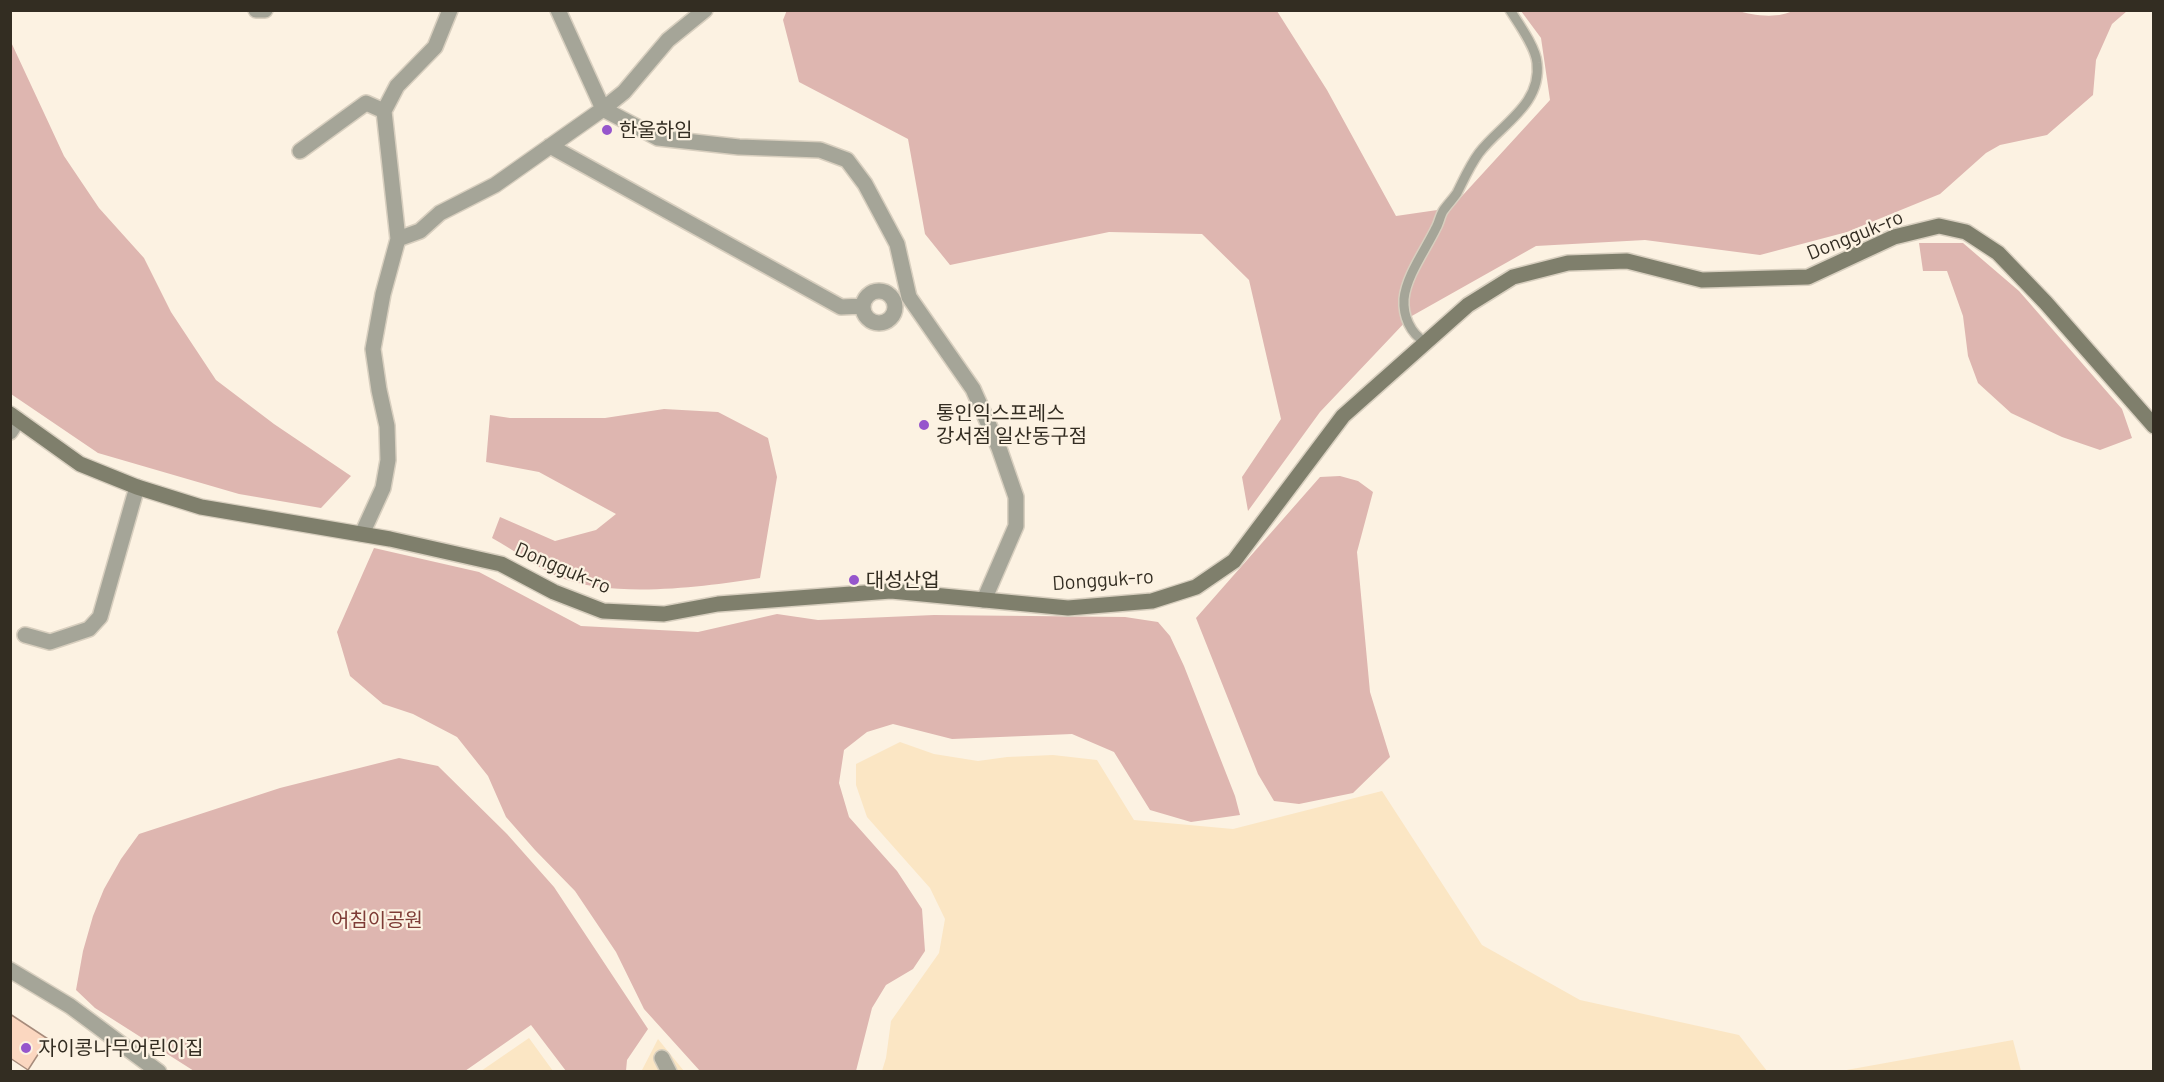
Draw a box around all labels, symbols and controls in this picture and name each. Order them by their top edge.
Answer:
place label: 한울하임 [619,118,693,142]
marker: 한울하임 [600,123,614,137]
street label: Dongguk-ro [1803,205,1907,265]
place label: 통인익스프레스 강서점 일산동구점 [936,401,1087,448]
marker: 통인익스프레스 강서점 일산동구점 [917,418,931,432]
street label: Dongguk-ro [511,537,615,599]
street label: Dongguk-ro [1051,564,1155,596]
place label: 대성산업 [866,568,940,592]
marker: 대성산업 [847,573,861,587]
park label: 어침이공원 [331,908,423,932]
place label: 자이콩나무어린이집 [38,1036,204,1060]
marker: 자이콩나무어린이집 [19,1041,33,1055]

